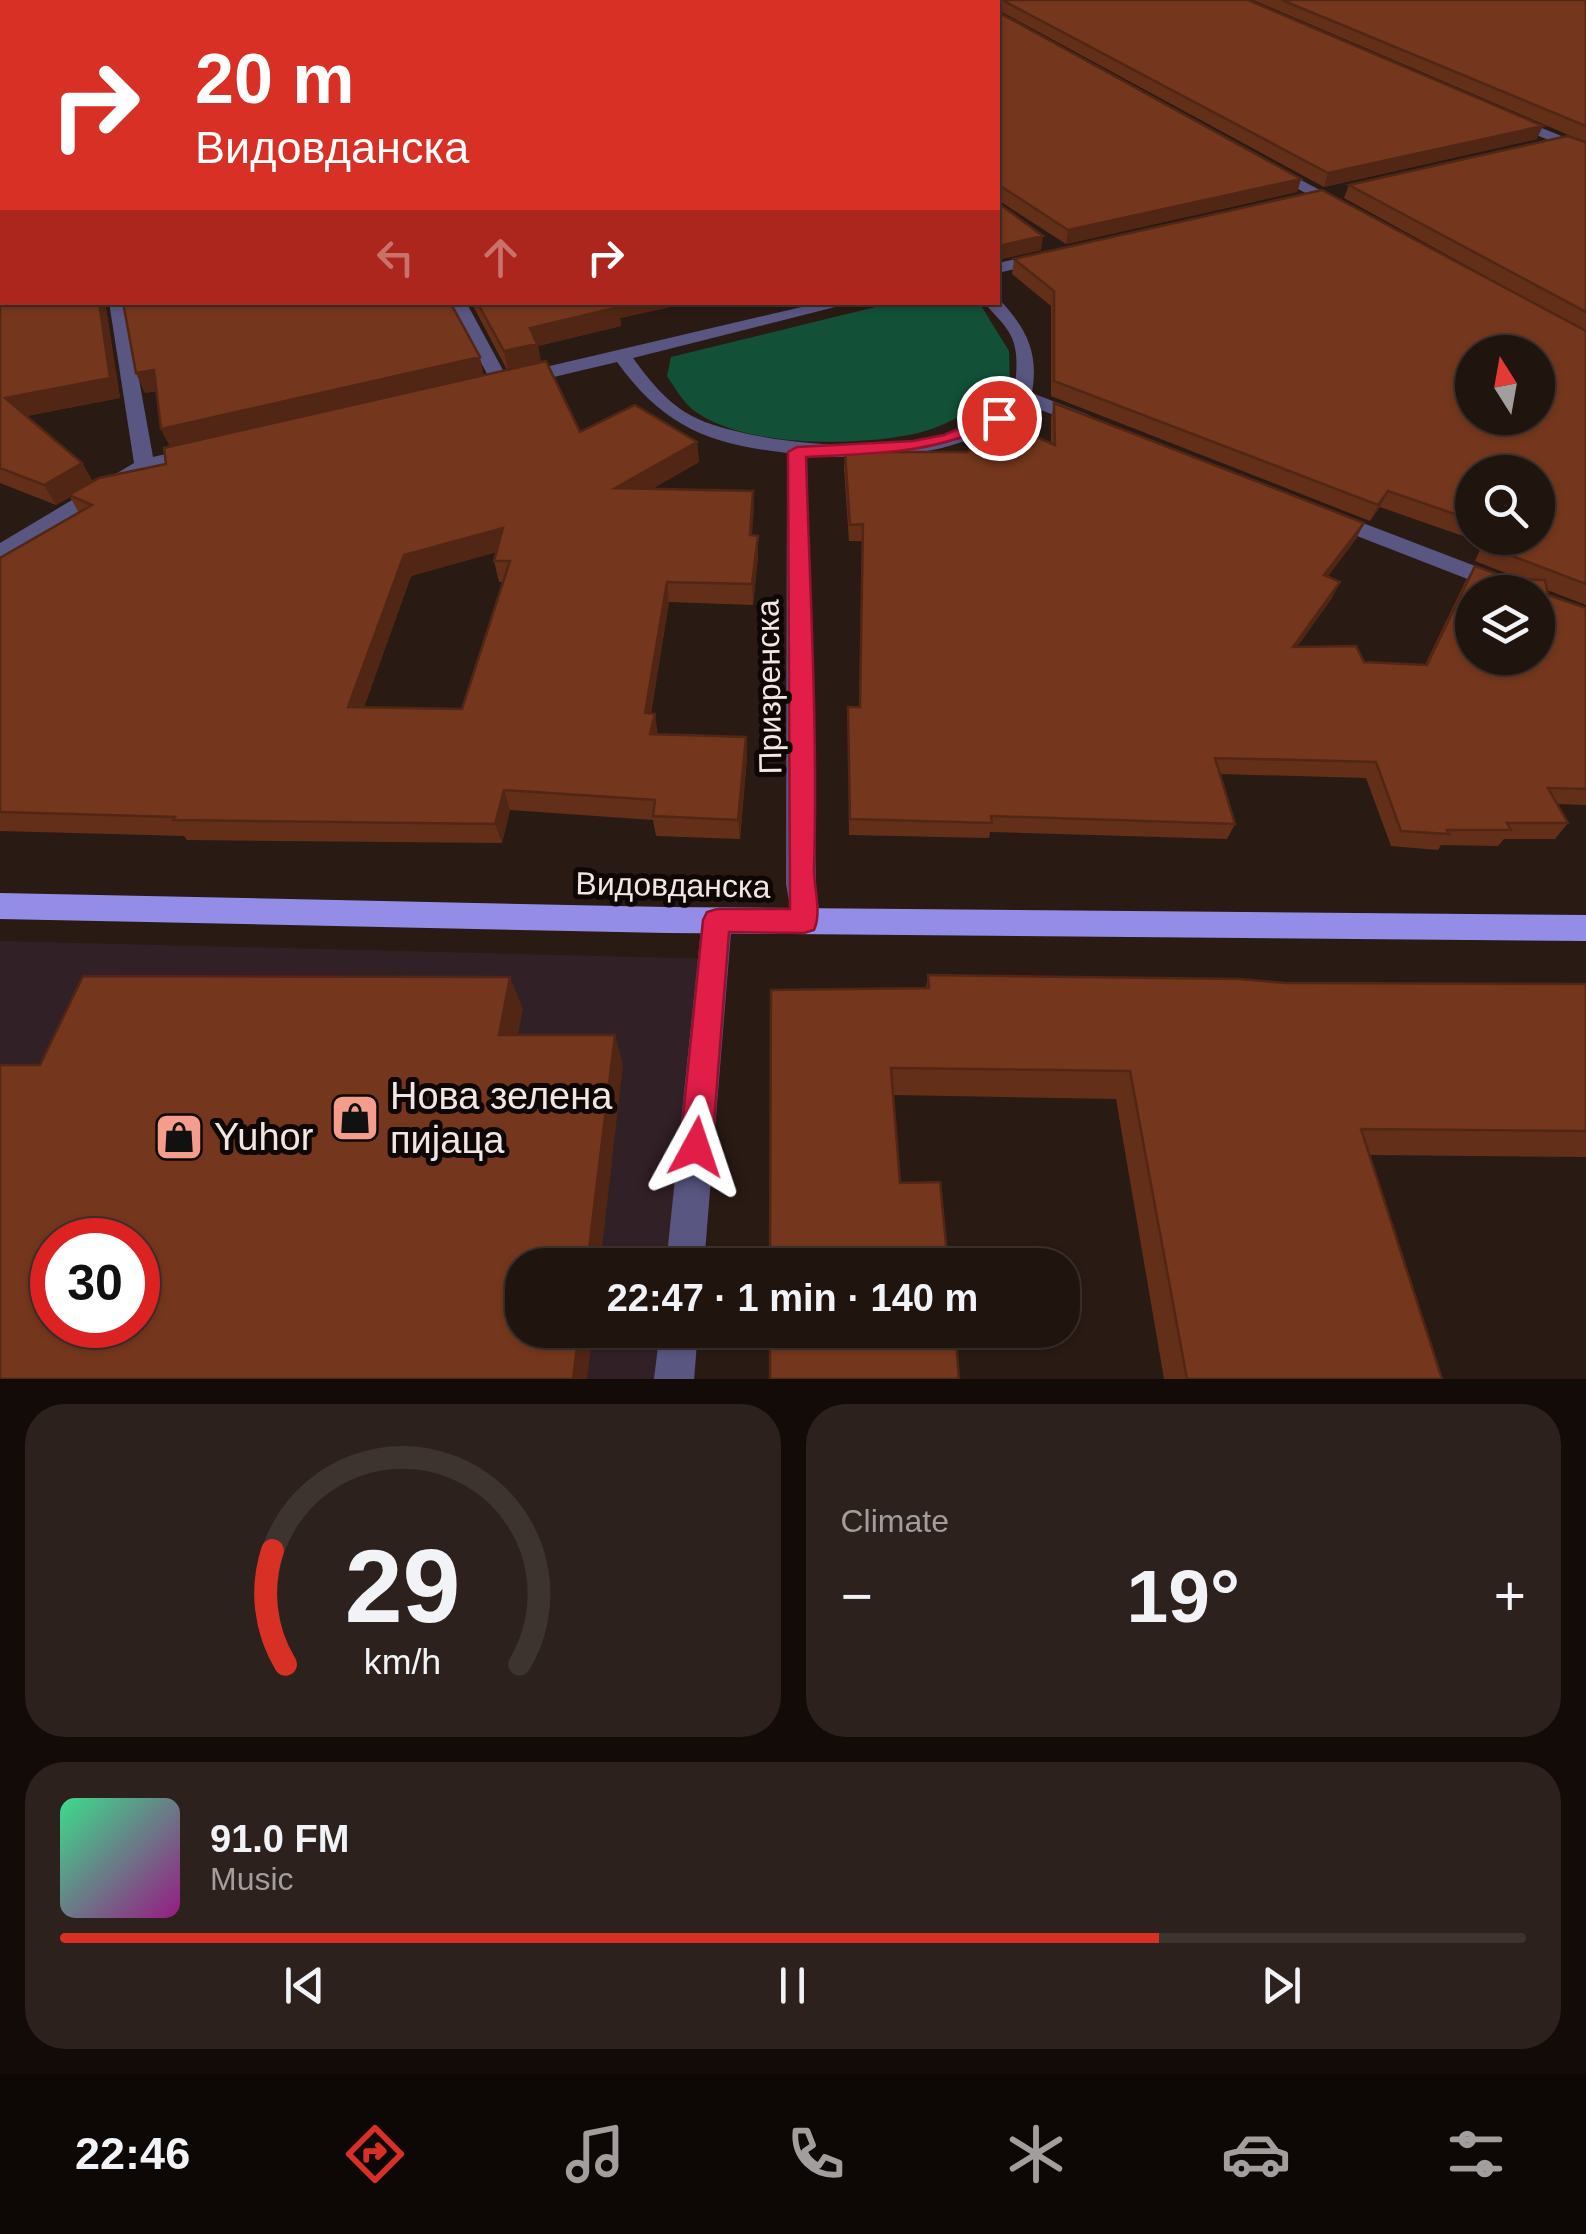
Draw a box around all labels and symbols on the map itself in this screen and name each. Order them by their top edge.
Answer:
north arrow [1455,335,1555,435]
pin [957,376,1042,461]
street label: Призренска [749,599,789,775]
street label: Видовданска [575,865,771,905]
place label: Нова зелена пијаца [390,1075,613,1161]
shop icon: Нова зелена пијаца [329,1092,381,1144]
position arrow [644,1095,748,1199]
shop icon: Yuhor [153,1111,205,1163]
place label: Yuhor [214,1116,314,1158]
speed limit sign: 30 [30,1218,160,1348]

